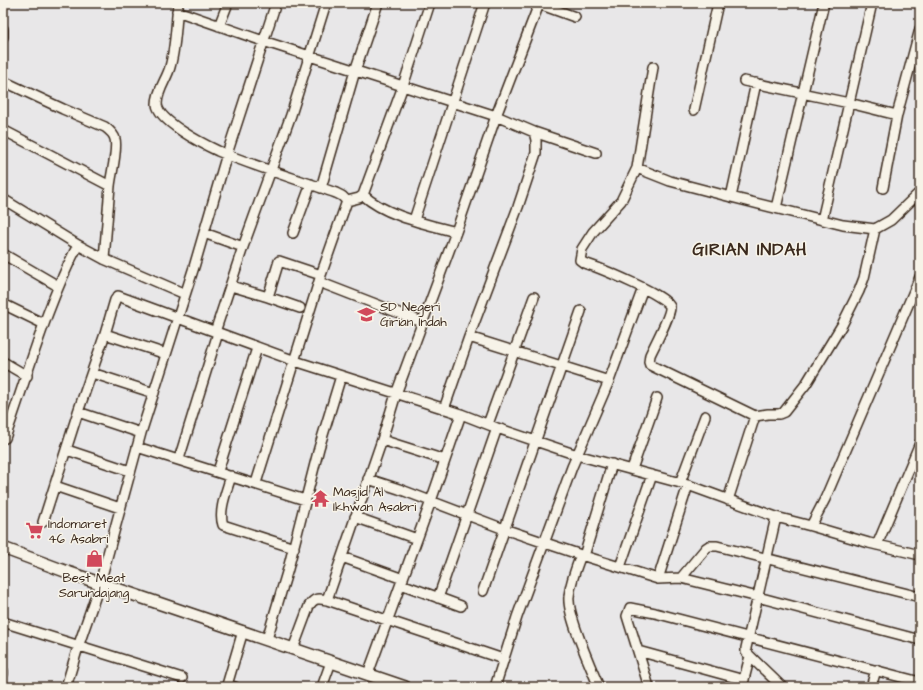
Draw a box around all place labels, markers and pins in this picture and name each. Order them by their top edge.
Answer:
place label: SD Negeri Girian Indah [380,298,447,331]
school or university icon: SD Negeri Girian Indah [357,304,377,324]
place label: Masjid Al Ikhwan Asabri [333,483,416,516]
temple icon: Masjid Al Ikhwan Asabri [310,489,330,509]
place label: Indomaret 46 Asabri [48,515,108,548]
supermarket icon: Indomaret 46 Asabri [25,521,45,541]
shop icon: Best Meat Sarundajang [84,549,104,569]
place label: Best Meat Sarundajang [59,569,130,603]

